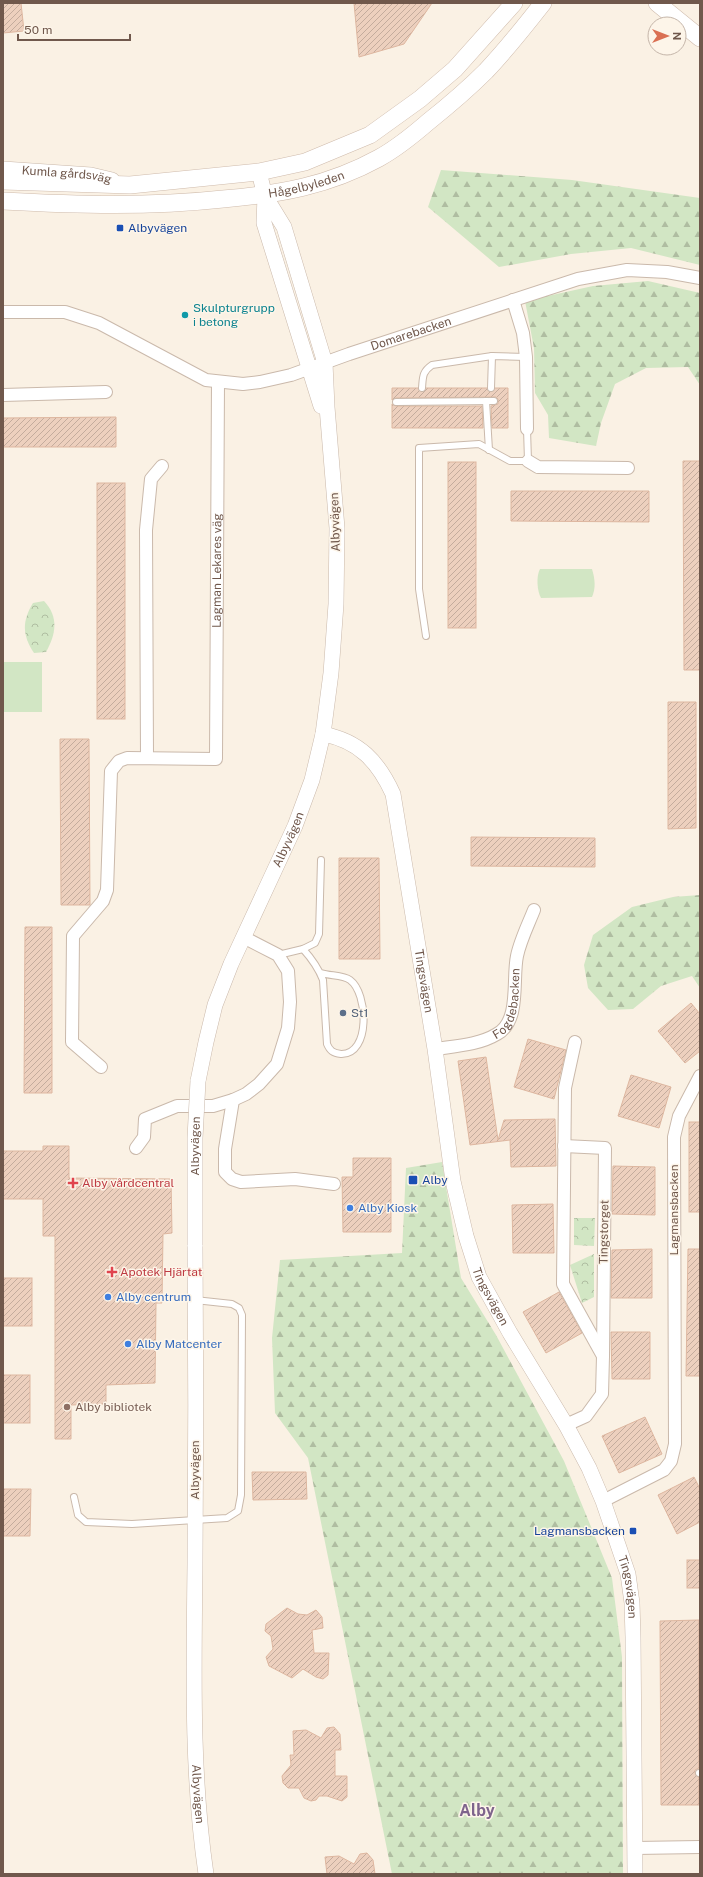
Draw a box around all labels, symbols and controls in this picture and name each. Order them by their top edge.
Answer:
scale bar [18,16,130,42]
north arrow [647,16,687,56]
text: 50 m [24,23,52,37]
text: N [671,32,683,40]
street label: Kumla gårdsväg [21,163,113,187]
street label: Hågelbyleden [267,168,346,201]
place label: Albyvägen [128,221,187,235]
marker: Albyvägen [115,223,125,233]
place label: Skulpturgrupp i betong [193,301,275,329]
marker: Skulpturgrupp i betong [180,310,190,320]
street label: Domarebacken [369,314,453,353]
street label: Albyvägen [327,492,343,552]
street label: Lagman Lekares väg [210,513,224,628]
street label: Albyvägen [270,810,307,869]
street label: Tingsvägen [412,948,436,1014]
street label: Fogdebacken [490,968,522,1042]
place label: St1 [351,1006,368,1020]
marker: St1 [338,1008,348,1018]
street label: Albyvägen [188,1116,203,1176]
street label: Lagmansbacken [667,1164,681,1256]
place label: Alby [422,1173,448,1187]
marker: Alby [407,1174,419,1186]
place label: Alby vårdcentral [82,1176,174,1190]
marker: Alby vårdcentral [67,1177,79,1189]
street label: Tingstorget [596,1199,612,1264]
place label: Alby Kiosk [358,1201,417,1215]
marker: Alby Kiosk [345,1203,355,1213]
place label: Apotek Hjärtat [120,1265,203,1279]
street label: Tingsvägen [469,1266,512,1328]
marker: Apotek Hjärtat [107,1267,117,1277]
place label: Alby centrum [116,1290,191,1304]
marker: Alby centrum [103,1292,113,1302]
place label: Alby Matcenter [136,1337,222,1351]
marker: Alby Matcenter [123,1339,133,1349]
place label: Alby bibliotek [75,1400,152,1414]
marker: Alby bibliotek [62,1402,72,1412]
street label: Albyvägen [188,1440,202,1500]
place label: Lagmansbacken [534,1524,625,1538]
marker: Lagmansbacken [628,1526,638,1536]
street label: Tingsvägen [615,1554,639,1619]
street label: Albyvägen [189,1764,207,1824]
district label: Alby [459,1801,495,1820]

